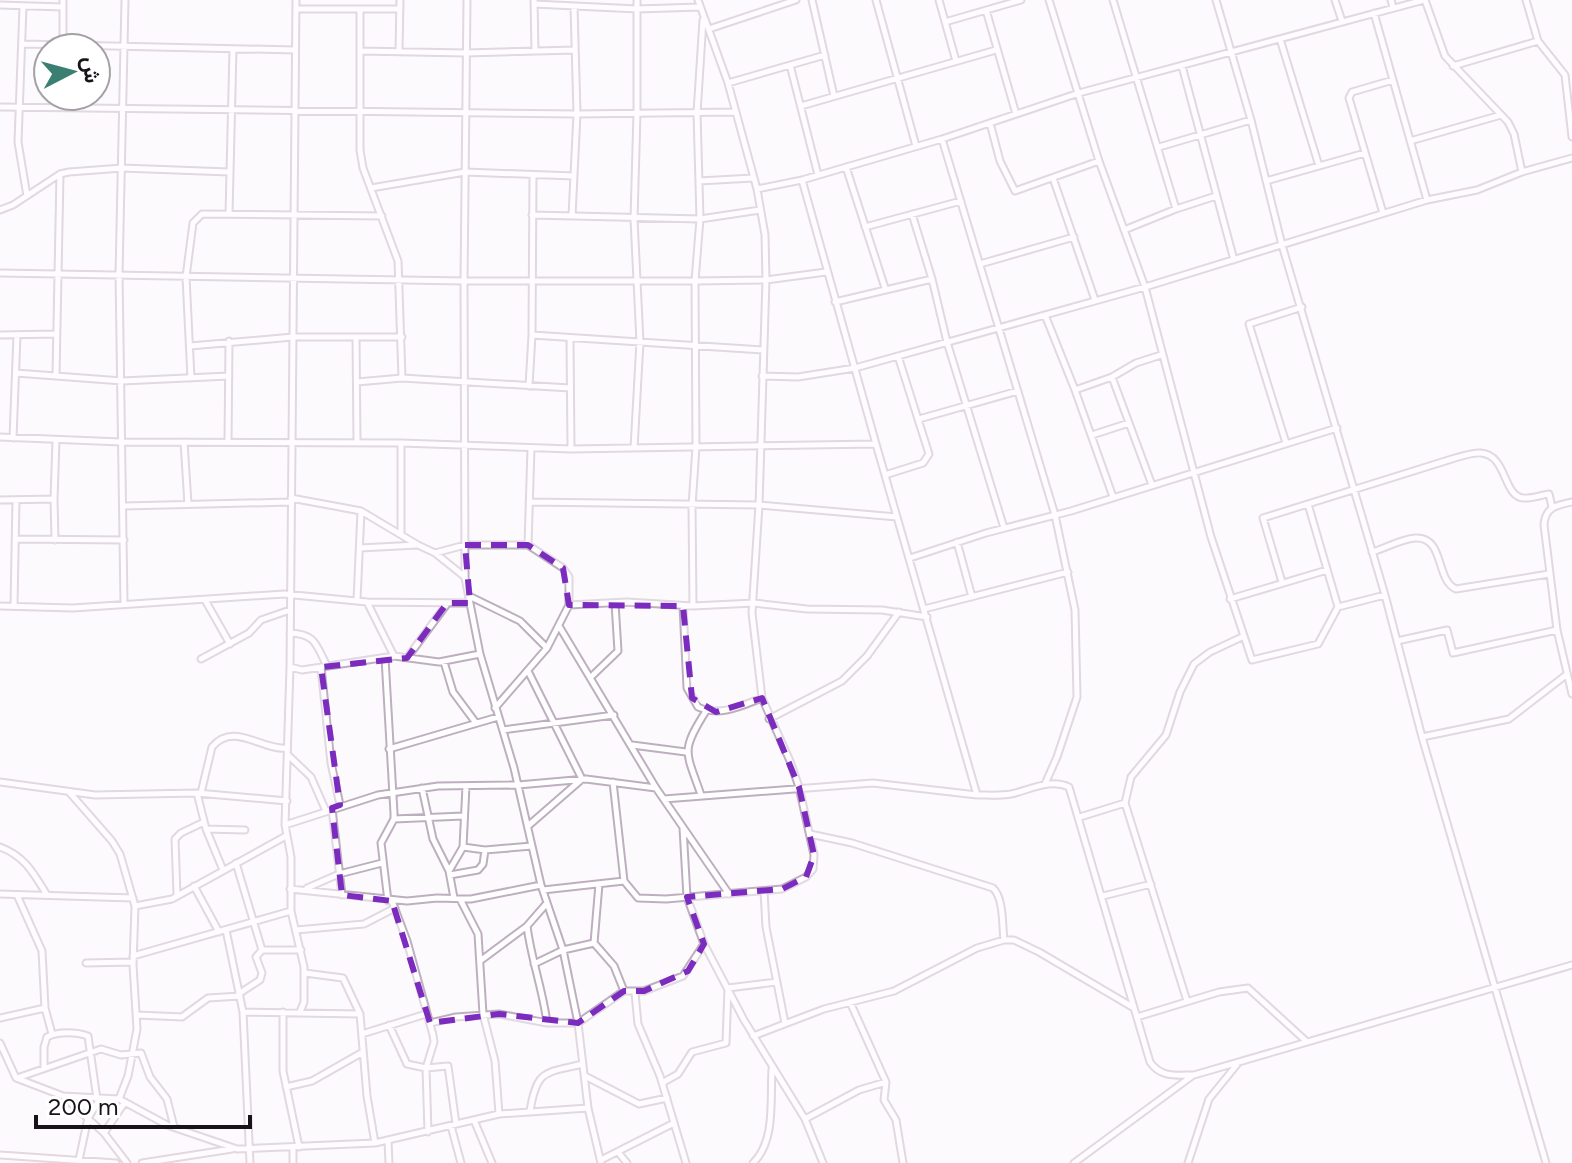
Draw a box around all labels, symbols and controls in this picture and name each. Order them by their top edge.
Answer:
north arrow [32,32,112,112]
text: ش [77,55,106,85]
scale bar [36,1079,250,1129]
text: 200 m [48,1092,119,1121]

